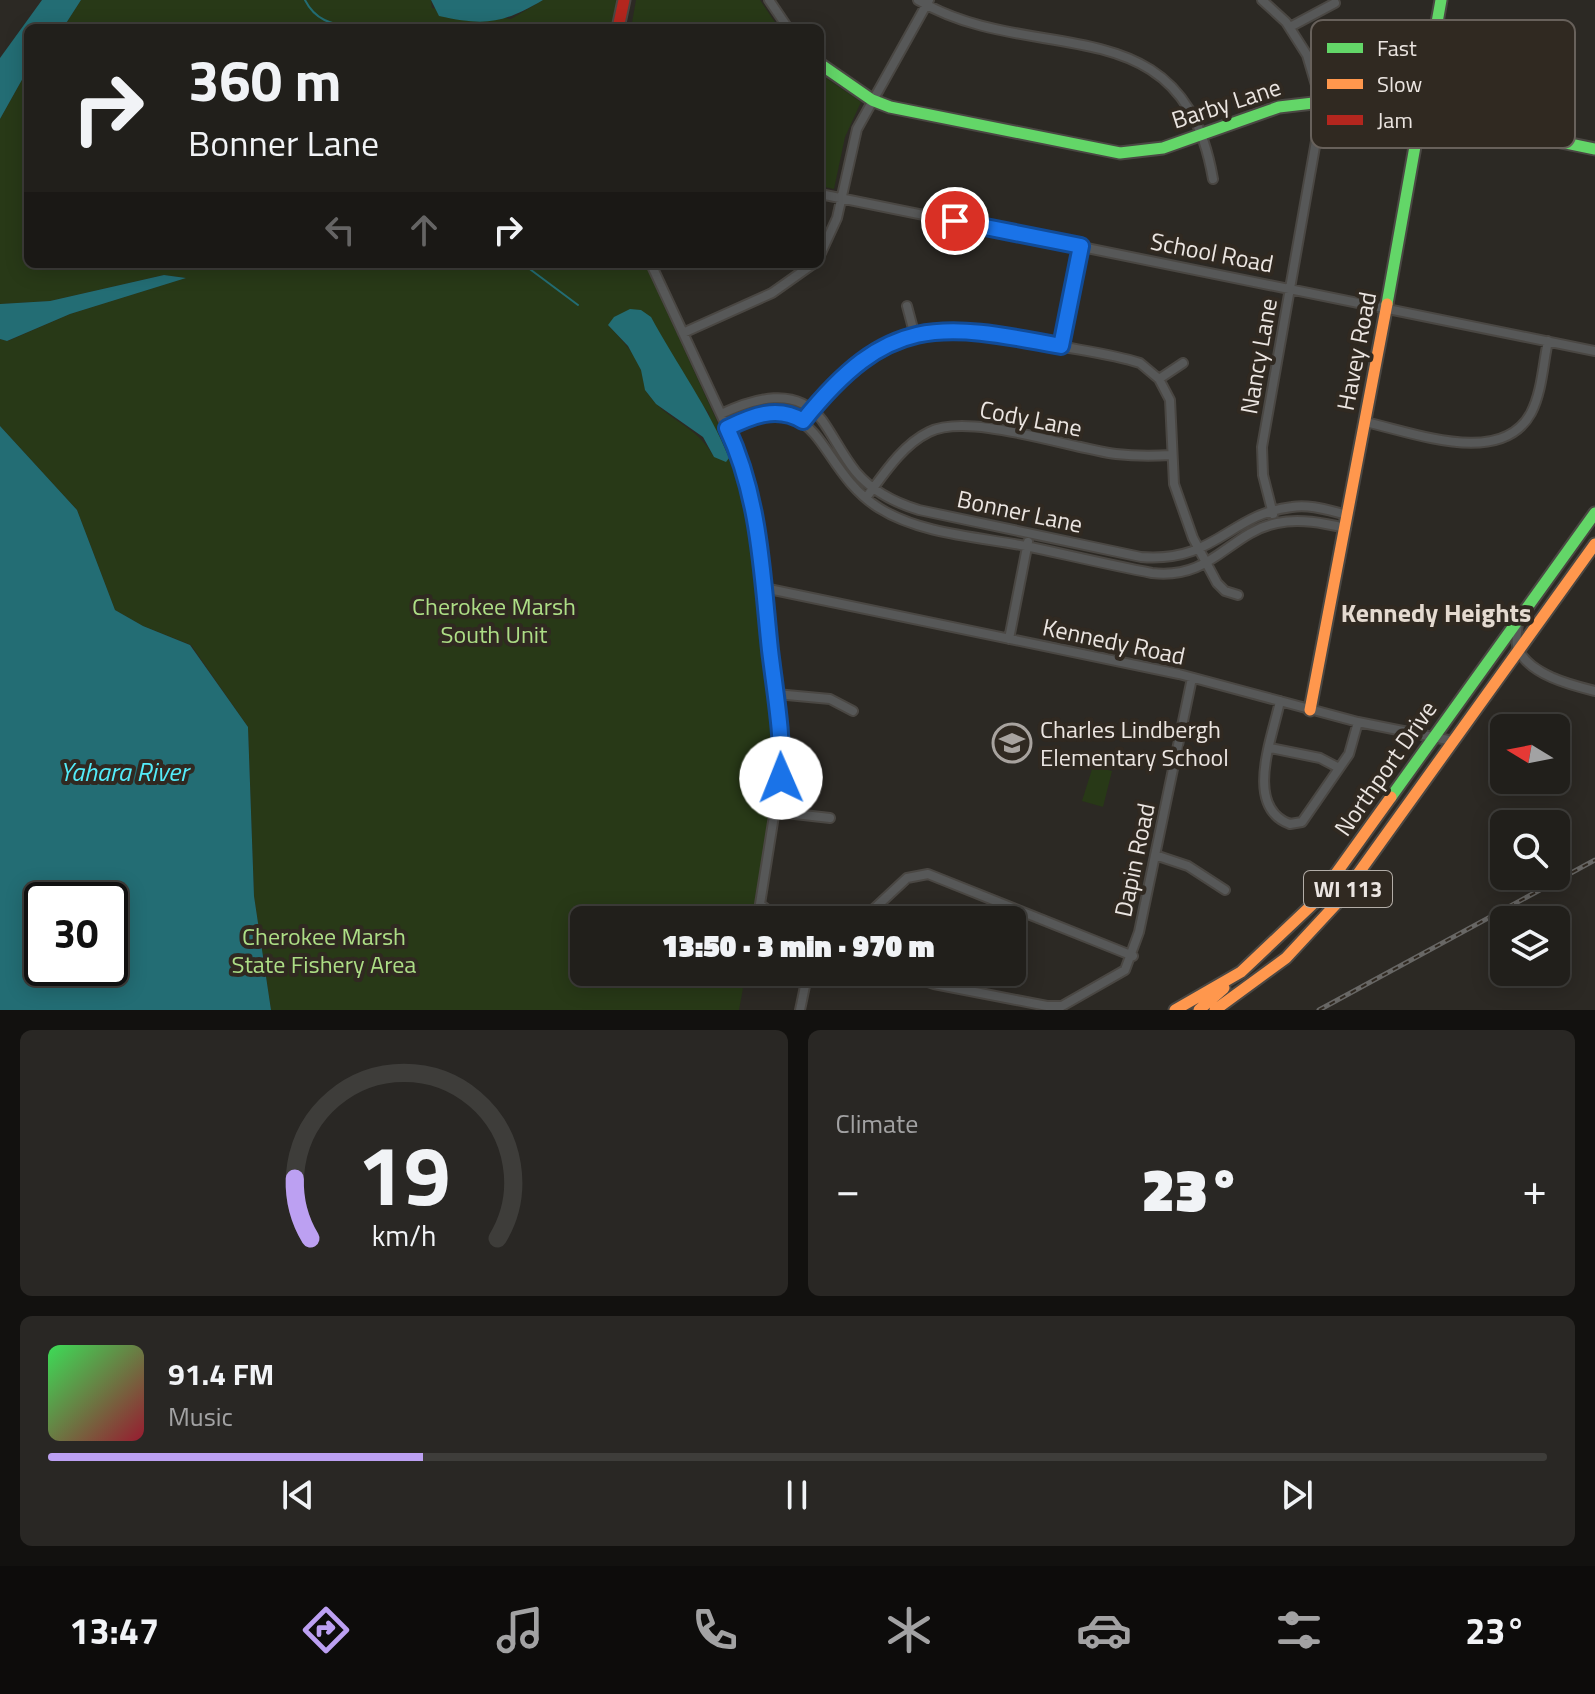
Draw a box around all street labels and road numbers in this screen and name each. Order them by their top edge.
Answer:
street label: Barby Lane [1167,68,1285,138]
street label: School Road [1147,222,1277,282]
street label: Havey Road [1327,289,1385,413]
street label: Nancy Lane [1230,295,1286,417]
street label: Cody Lane [977,390,1085,446]
street label: Bonner Lane [954,480,1086,542]
street label: Kennedy Road [1039,608,1189,674]
street label: Northport Drive [1325,693,1445,843]
street label: Dapin Road [1104,800,1164,920]
road number: WI 113 [1304,871,1392,907]

